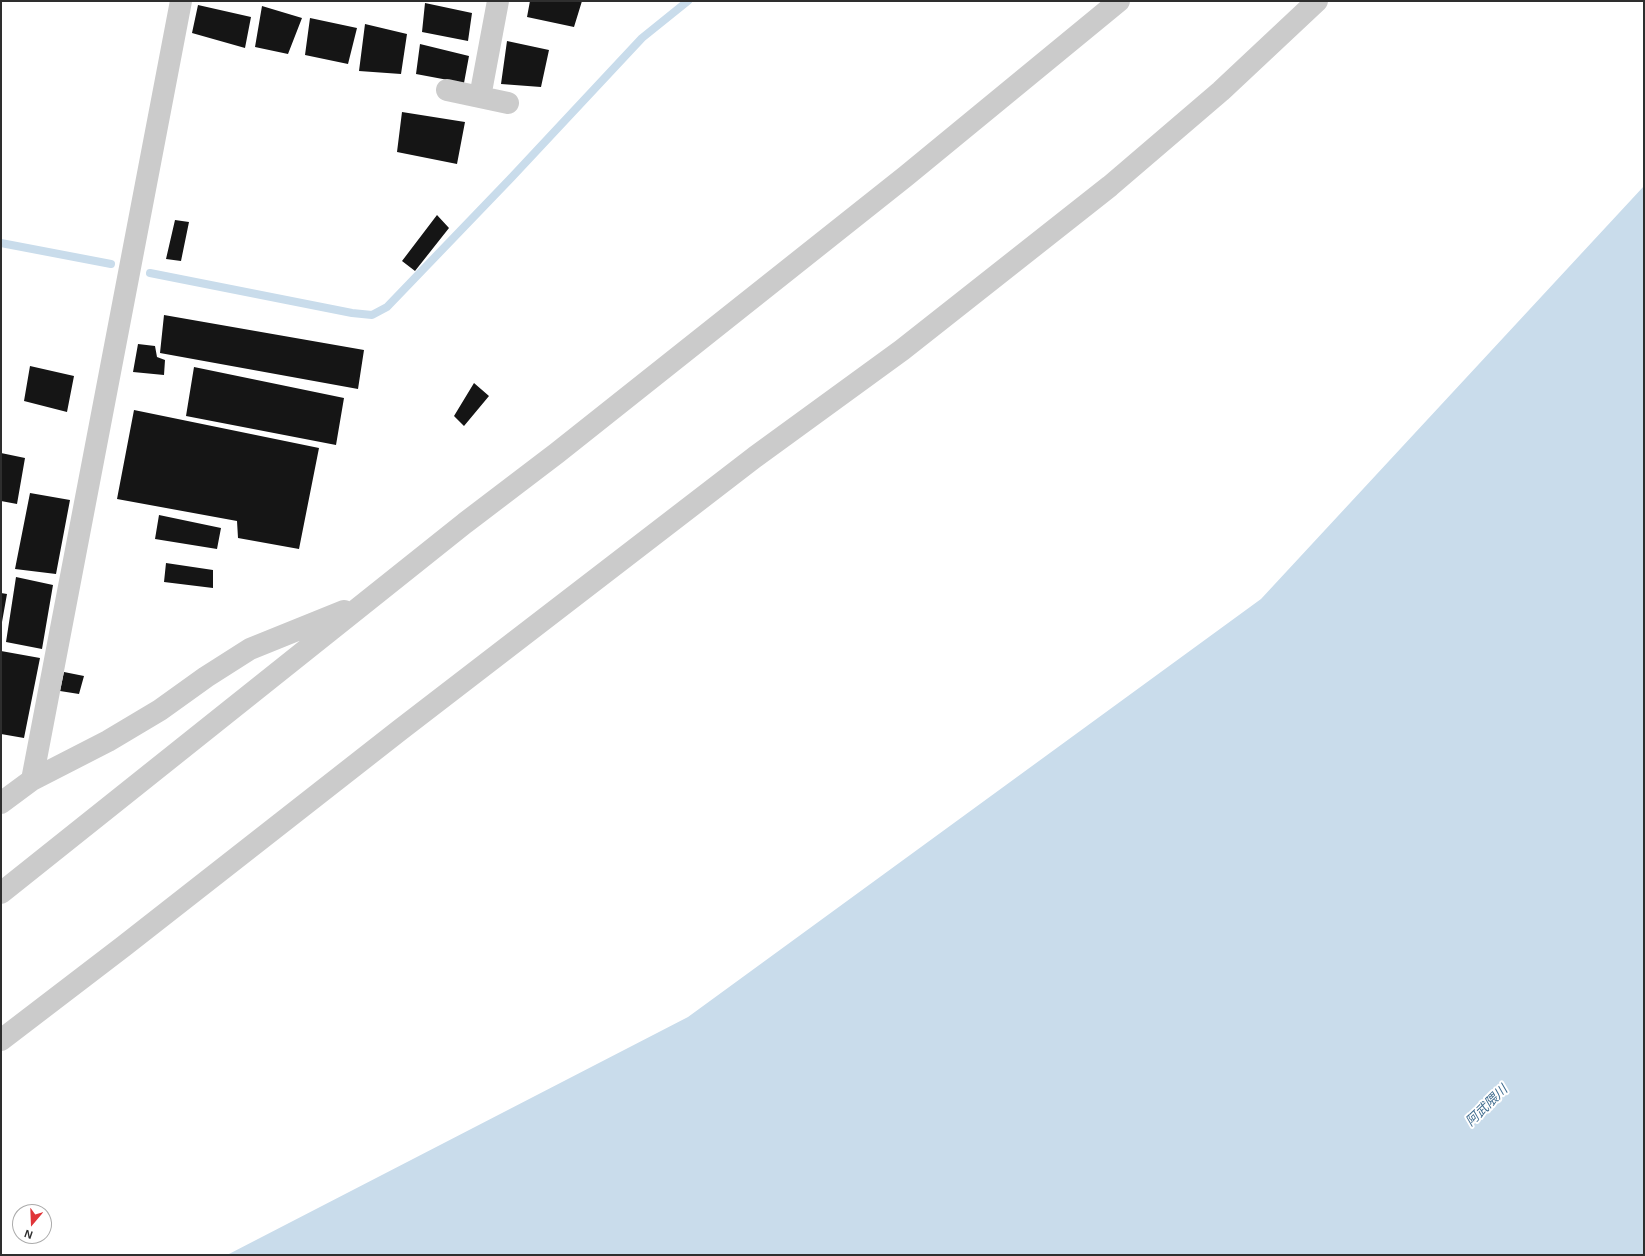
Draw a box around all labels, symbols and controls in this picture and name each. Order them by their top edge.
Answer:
water label: 阿武隈川 [1463,1082,1511,1130]
north arrow [12,1204,52,1244]
text: N [23,1227,34,1241]

